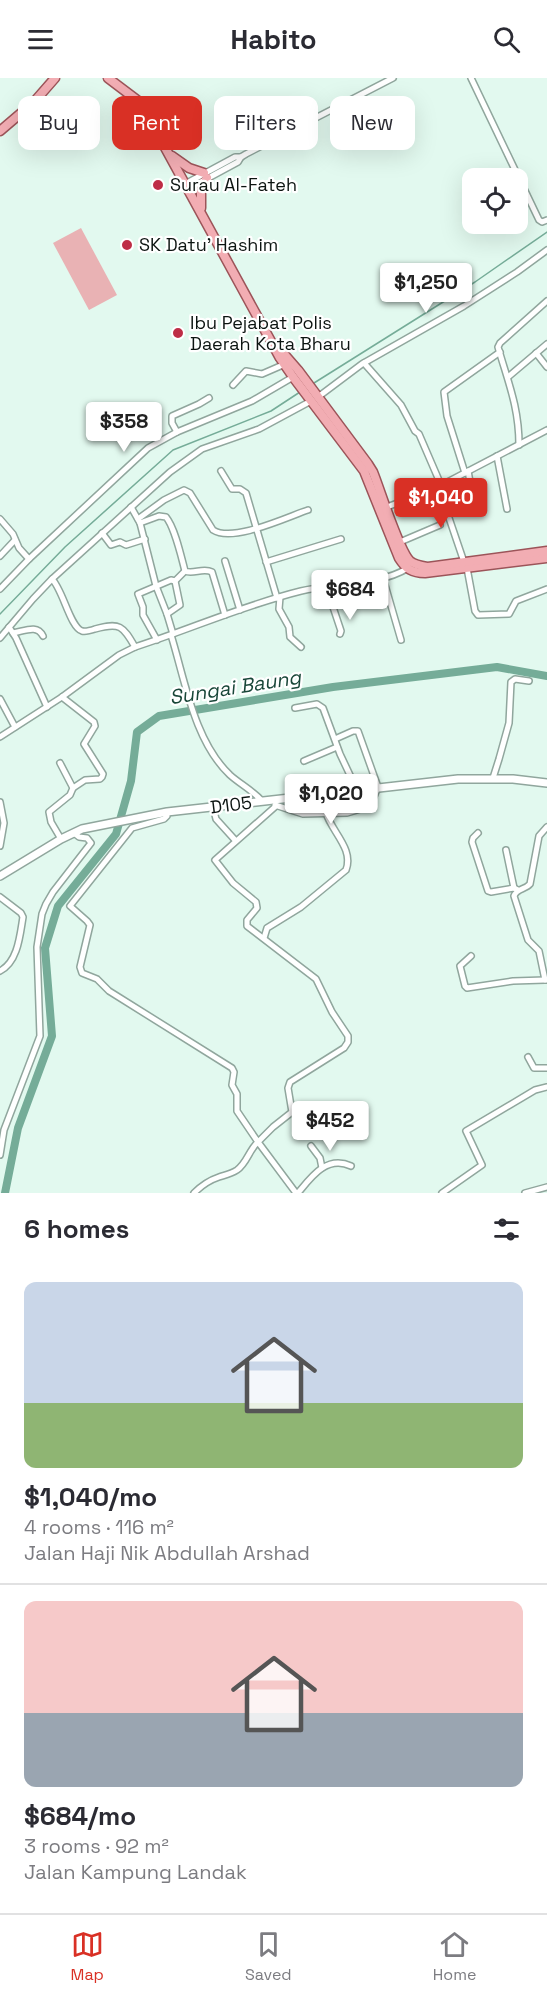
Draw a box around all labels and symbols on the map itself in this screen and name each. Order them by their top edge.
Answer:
place label: Surau Al-Fateh [170,173,297,196]
marker: Surau Al-Fateh [151,178,165,192]
place label: SK Datu' Hashim [139,233,278,256]
marker: SK Datu' Hashim [120,238,134,252]
pin: $1,250 [377,263,475,314]
place label: Ibu Pejabat Polis Daerah Kota Bharu [190,311,351,355]
marker: Ibu Pejabat Polis Daerah Kota Bharu [171,326,185,340]
pin: $358 [88,402,160,453]
pin: $1,040 [392,478,490,529]
pin: $684 [314,570,386,621]
water label: Sungai Baung [167,664,304,710]
pin: $1,020 [282,774,380,825]
street label: D105 [209,791,253,818]
pin: $452 [294,1101,366,1152]

